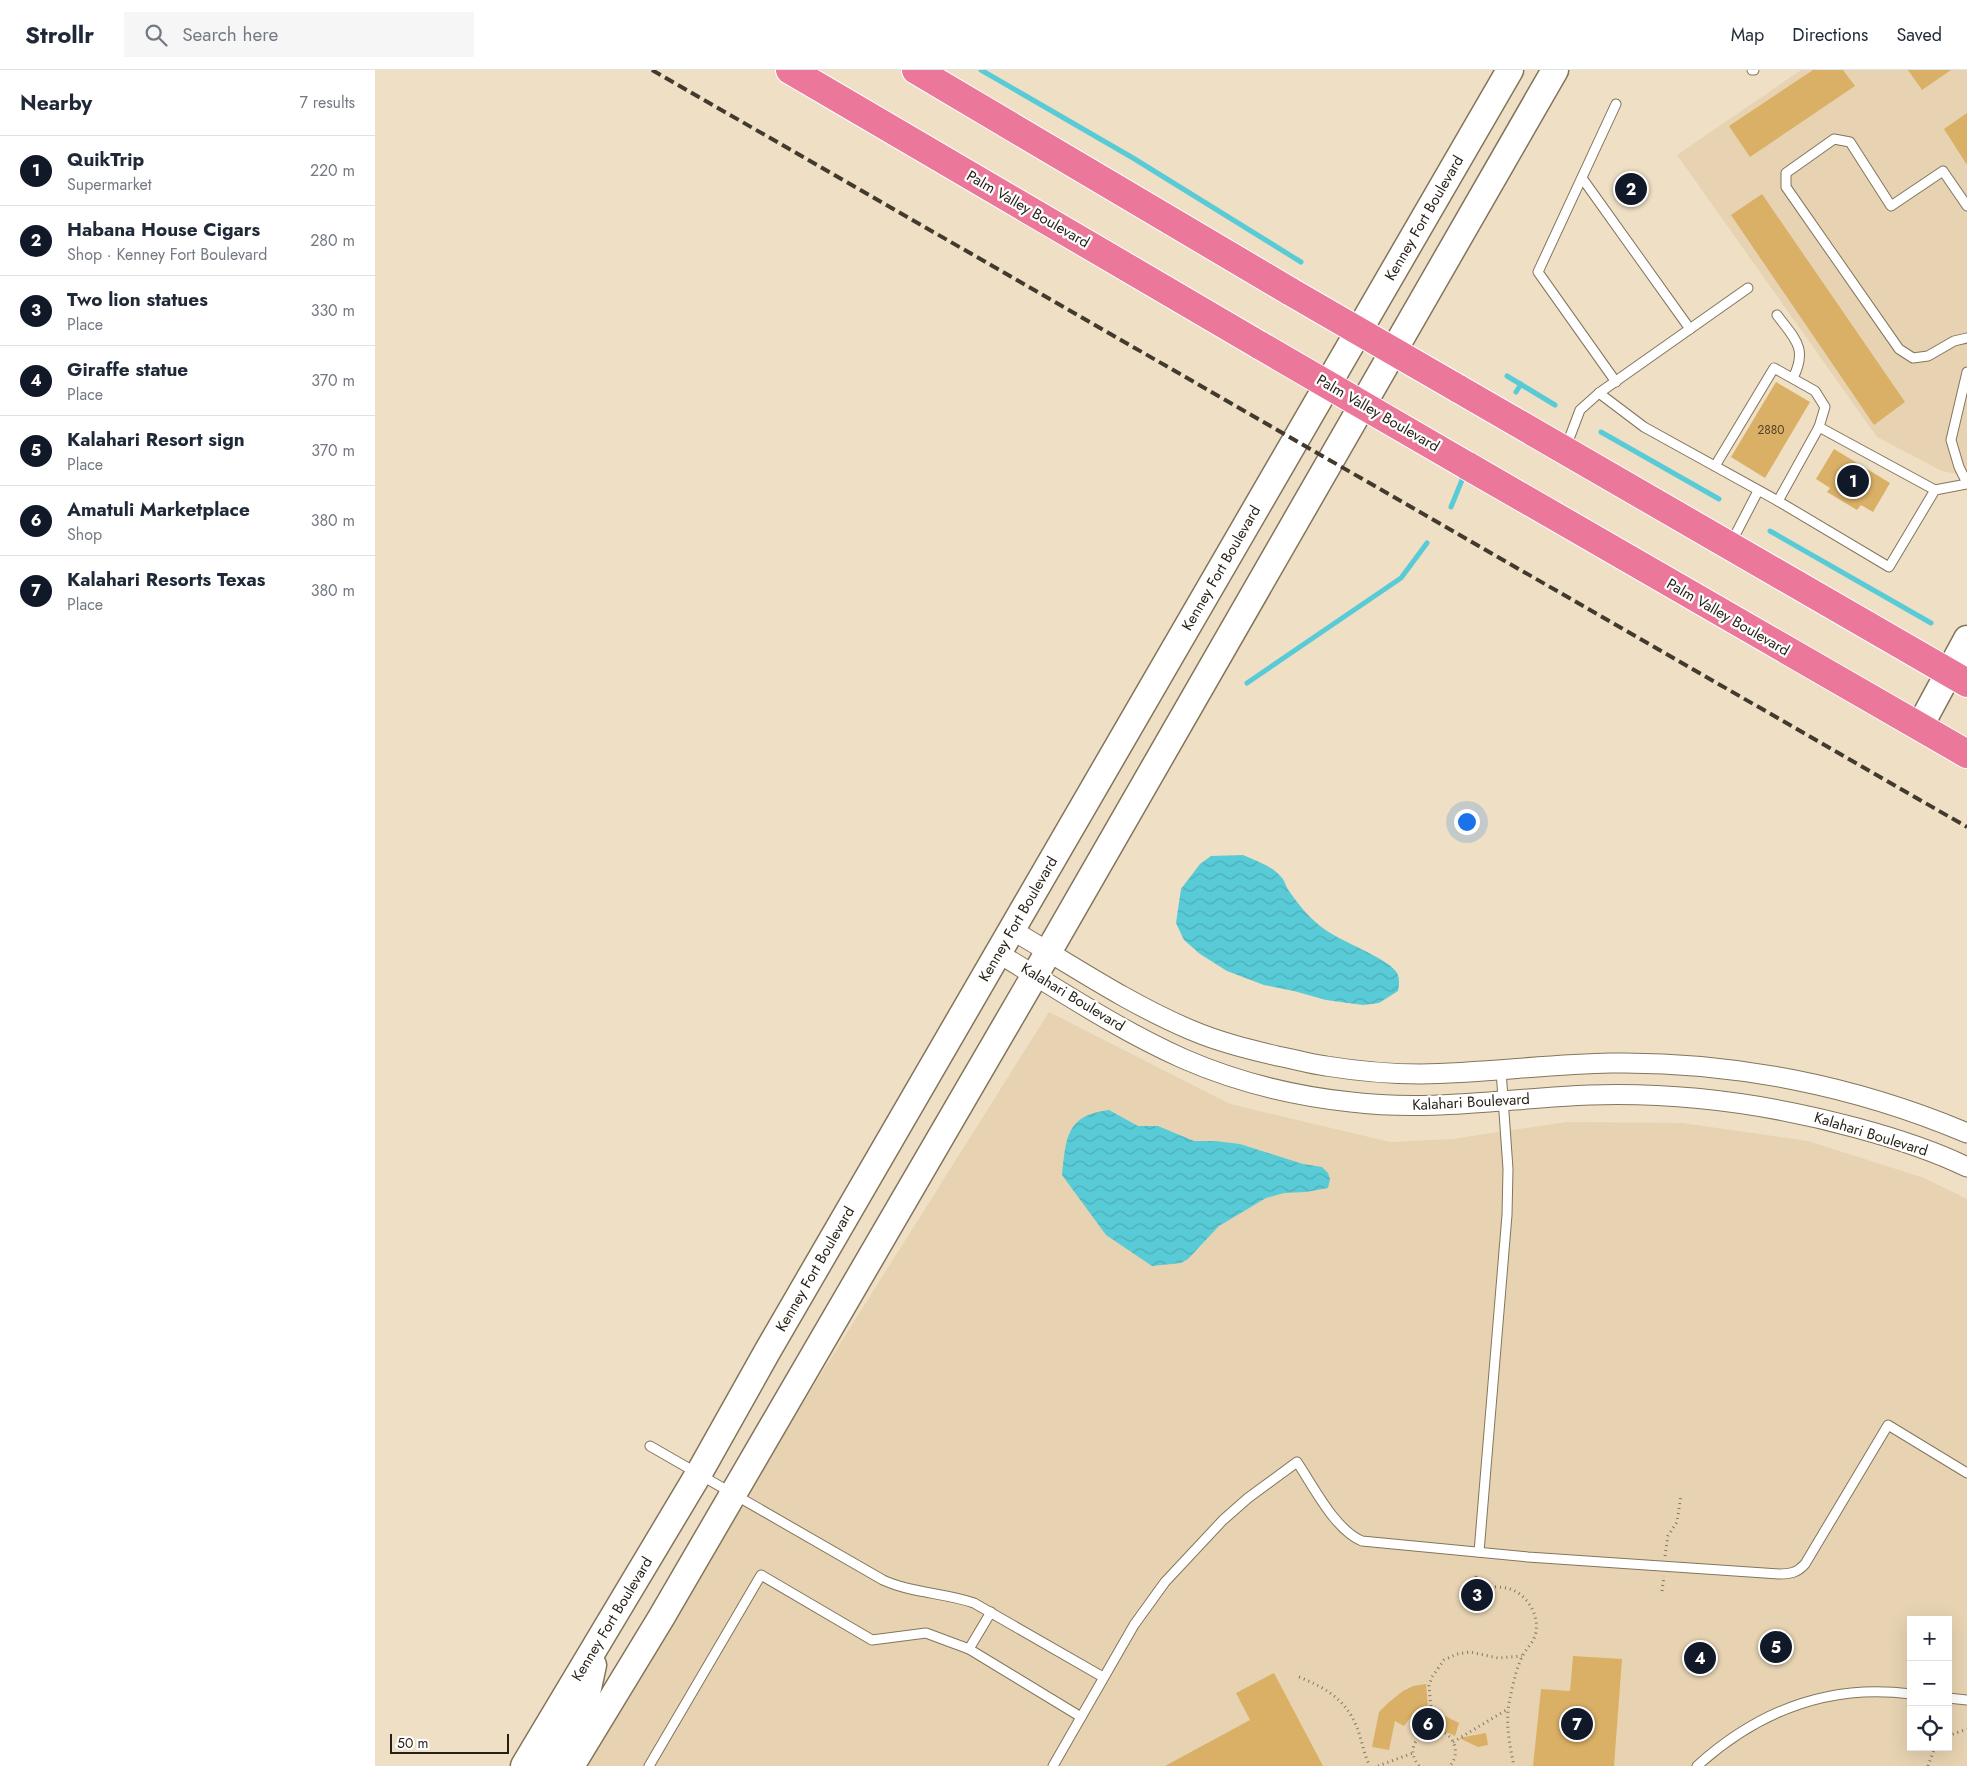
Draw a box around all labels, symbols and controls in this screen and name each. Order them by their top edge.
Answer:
search box [124,12,474,57]
text: Strollr [25,17,94,52]
icon: search [142,21,170,49]
text: Search here [182,21,278,48]
text: Map [1731,22,1764,48]
text: Directions [1792,22,1868,48]
text: Saved [1896,22,1942,48]
text: Nearby [20,88,92,118]
text: 7 results [299,91,355,114]
text: QuikTrip [67,146,144,173]
street label: Kenney Fort Boulevard [1379,151,1469,285]
text: 1 [32,159,40,182]
text: 220 m [310,159,355,182]
street label: Palm Valley Boulevard [962,165,1094,253]
pin: 2 [1615,170,1647,208]
text: Supermarket [67,173,152,196]
text: Habana House Cigars [67,216,260,243]
text: 2 [31,229,41,252]
text: 280 m [310,229,355,252]
text: Shop · Kenney Fort Boulevard [67,243,267,266]
text: Two lion statues [67,286,208,313]
text: 3 [31,299,41,322]
text: 330 m [311,299,355,322]
text: Place [67,313,103,336]
text: Giraffe statue [67,356,188,383]
text: 4 [30,369,42,392]
text: 370 m [311,369,355,392]
street label: Palm Valley Boulevard [1312,369,1444,457]
text: Place [67,383,103,406]
house number: 2880 [1757,421,1785,439]
text: Kalahari Resort sign [67,426,245,453]
text: 5 [31,439,41,462]
text: 370 m [311,439,355,462]
text: Place [67,453,103,476]
pin: 1 [1837,462,1869,500]
text: Amatuli Marketplace [67,496,250,523]
street label: Kenney Fort Boulevard [1176,501,1266,635]
text: 6 [31,509,41,532]
text: 380 m [311,509,355,532]
text: Shop [67,523,102,546]
text: Kalahari Resorts Texas [67,566,265,593]
street label: Palm Valley Boulevard [1662,573,1794,661]
text: 7 [31,579,41,602]
text: 380 m [311,579,355,602]
text: Place [67,593,103,616]
your location [1454,809,1480,835]
street label: Kenney Fort Boulevard [973,852,1063,986]
street label: Kalahari Boulevard [1017,957,1129,1037]
street label: Kalahari Boulevard [1412,1088,1530,1116]
street label: Kalahari Boulevard [1811,1106,1931,1162]
street label: Kenney Fort Boulevard [770,1202,860,1336]
street label: Kenney Fort Boulevard [566,1553,658,1685]
pin: 3 [1461,1576,1493,1614]
map controls [1907,1616,1952,1751]
button: + [1907,1616,1952,1661]
pin: 5 [1760,1628,1792,1666]
pin: 4 [1684,1639,1716,1677]
button: − [1907,1661,1952,1706]
pin: 6 [1412,1705,1444,1743]
pin: 7 [1561,1705,1593,1743]
button: locate [1907,1706,1952,1751]
scale bar [390,1731,509,1754]
text: 50 m [397,1733,428,1753]

